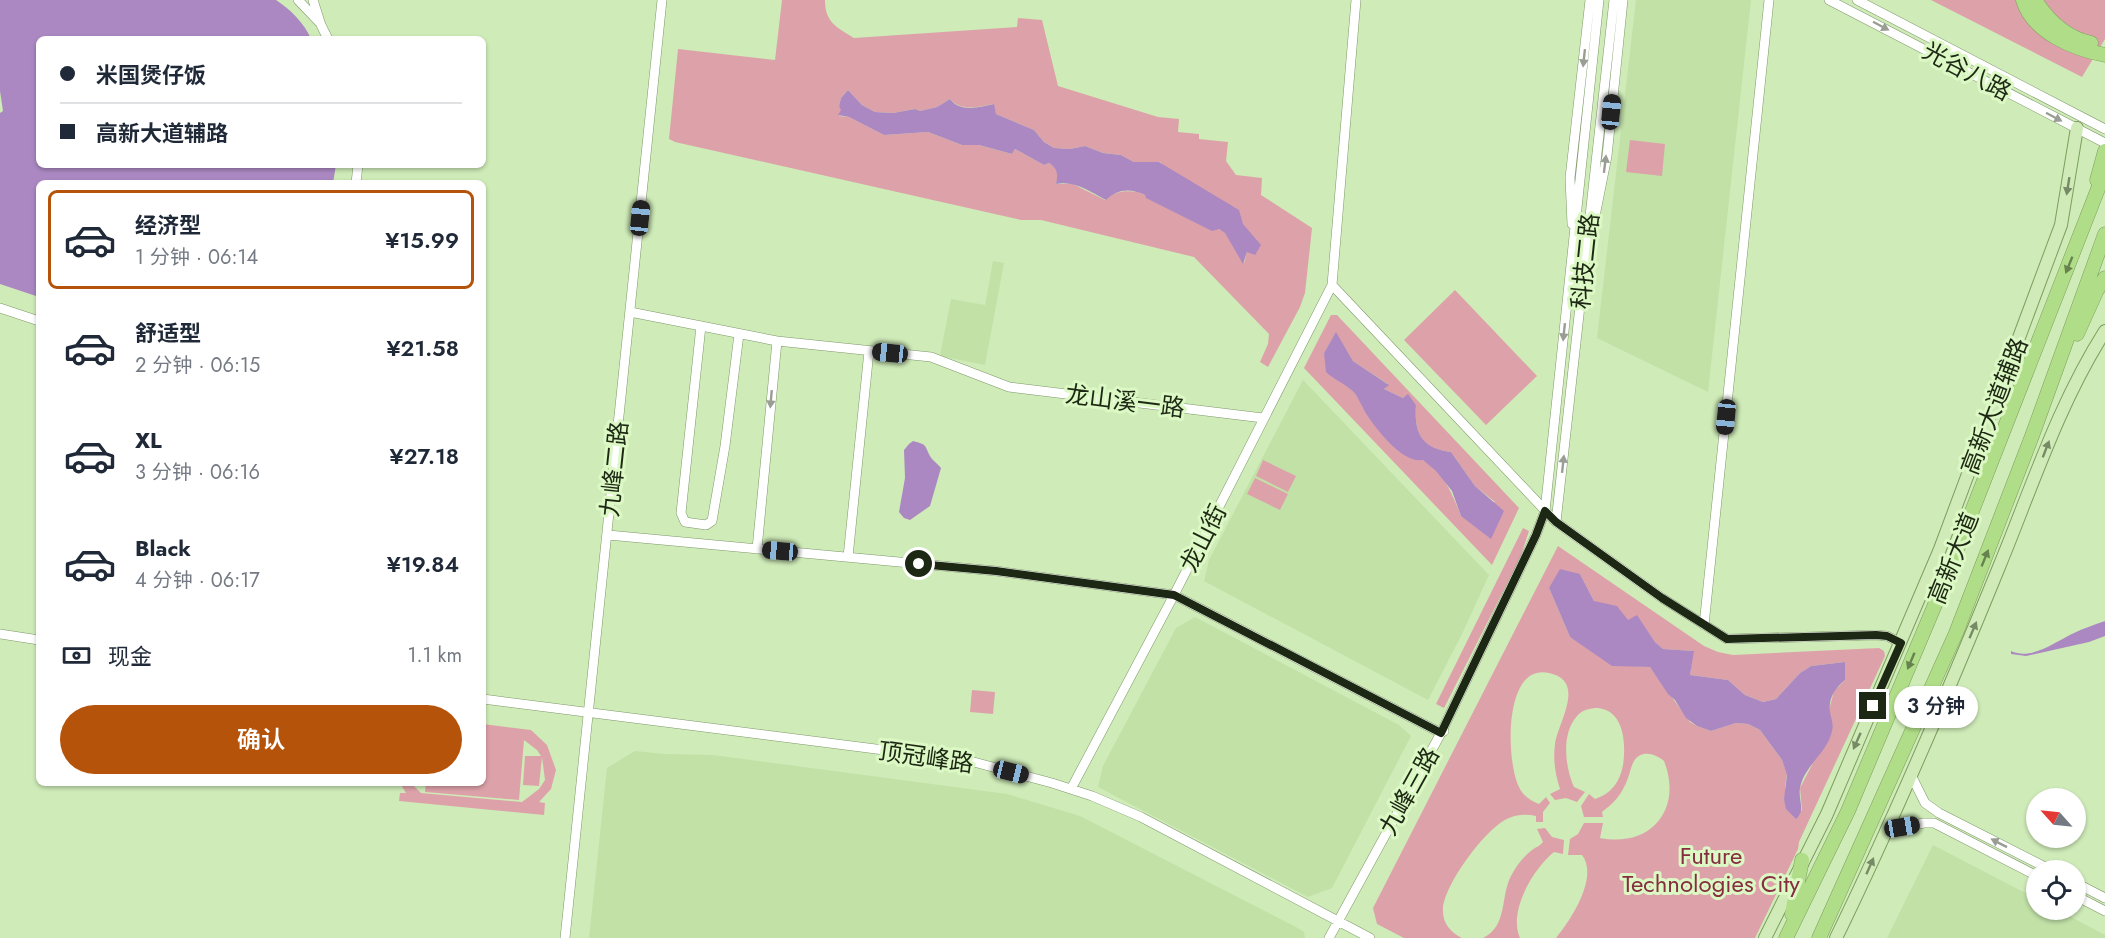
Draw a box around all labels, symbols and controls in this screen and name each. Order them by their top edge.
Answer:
one-way arrow [1873,22,1890,31]
street label: 光谷八路 [1916,33,2018,109]
one-way arrow [1579,49,1588,68]
text: 米国煲仔饭 [96,59,206,91]
car [1600,93,1622,131]
one-way arrow [2046,112,2063,122]
text: 高新大道辅路 [96,117,228,149]
one-way arrow [1601,155,1610,174]
one-way arrow [2063,177,2072,196]
car [629,199,651,237]
text: 经济型 [135,209,201,241]
street label: 科技二路 [1563,211,1607,311]
icon: car [63,213,117,267]
text: ¥15.99 [385,224,459,256]
text: 1 分钟 · 06:14 [135,243,258,272]
one-way arrow [2064,256,2073,274]
text: 舒适型 [135,317,201,349]
icon: car [63,321,117,375]
one-way arrow [1559,323,1569,342]
text: ¥21.58 [386,332,459,364]
street label: 高新大道辅路 [1952,333,2036,479]
car [871,342,909,364]
text: 2 分钟 · 06:15 [135,351,260,380]
street label: 龙山溪一路 [1063,376,1187,426]
one-way arrow [766,390,776,409]
car [1715,398,1737,436]
street label: 九峰二路 [592,419,636,519]
text: XL [135,424,162,456]
icon: car [63,429,117,483]
text: ¥27.18 [390,440,459,472]
one-way arrow [2041,440,2051,458]
one-way arrow [1558,454,1567,473]
text: 3 分钟 · 06:16 [135,458,260,487]
street label: 龙山街 [1171,498,1235,578]
street label: 高新大道 [1919,507,1987,609]
text: Black [135,532,191,564]
icon: car [63,537,117,591]
car [761,540,799,562]
text: ¥19.84 [387,548,459,580]
one-way arrow [1981,548,1991,566]
route start [905,550,932,577]
text: 4 分钟 · 06:17 [135,566,260,595]
one-way arrow [1968,620,1978,638]
icon: cash [60,639,93,672]
text: 现金 [108,640,152,672]
text: 1.1 km [408,641,462,670]
one-way arrow [1906,652,1915,670]
callout: 3 分钟 [1894,685,1978,727]
route end [1859,692,1886,719]
text: 3 分钟 [1907,692,1965,721]
button: 确认 [60,705,462,774]
one-way arrow [1853,732,1862,749]
street label: 顶冠峰路 [876,733,976,781]
street label: 九峰三路 [1370,741,1448,841]
car [991,759,1031,785]
north arrow [2026,788,2086,848]
map controls [2026,788,2086,920]
car [1883,815,1921,839]
park label: Future Technologies City [1622,838,1800,901]
one-way arrow [1990,838,2007,848]
one-way arrow [1865,858,1874,875]
button: locate [2026,860,2086,920]

